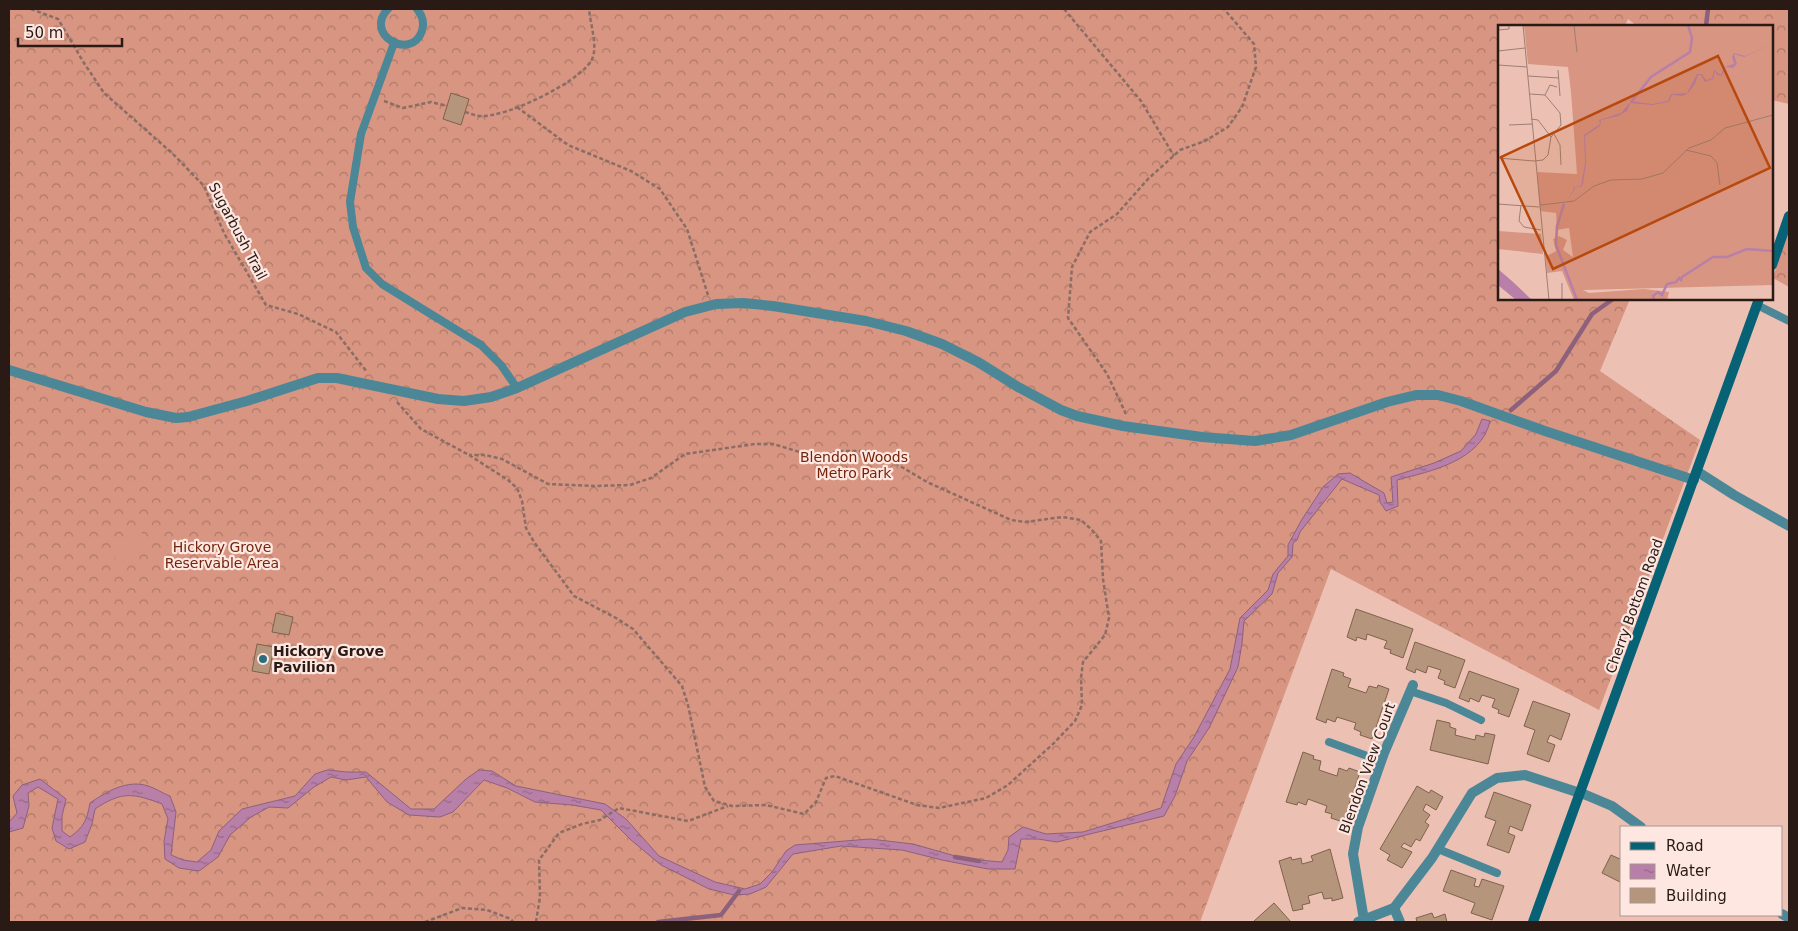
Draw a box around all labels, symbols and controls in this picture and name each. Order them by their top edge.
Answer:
scale bar [18,15,121,47]
text: 50 m [25,24,63,42]
inset map [1498,25,1773,300]
street label: Sugarbush Trail [206,180,270,282]
park label: Blendon Woods Metro Park [800,449,908,481]
street label: Cherry Bottom Road [1602,536,1666,676]
park label: Hickory Grove Reservable Area [165,539,279,571]
place label: Hickory Grove Pavilion [273,643,384,675]
marker: Hickory Grove Pavilion [257,653,269,665]
street label: Blendon View Court [1336,700,1398,836]
legend [1620,826,1783,916]
text: Road [1666,837,1704,855]
text: Water [1666,862,1711,880]
text: Building [1666,887,1727,905]

